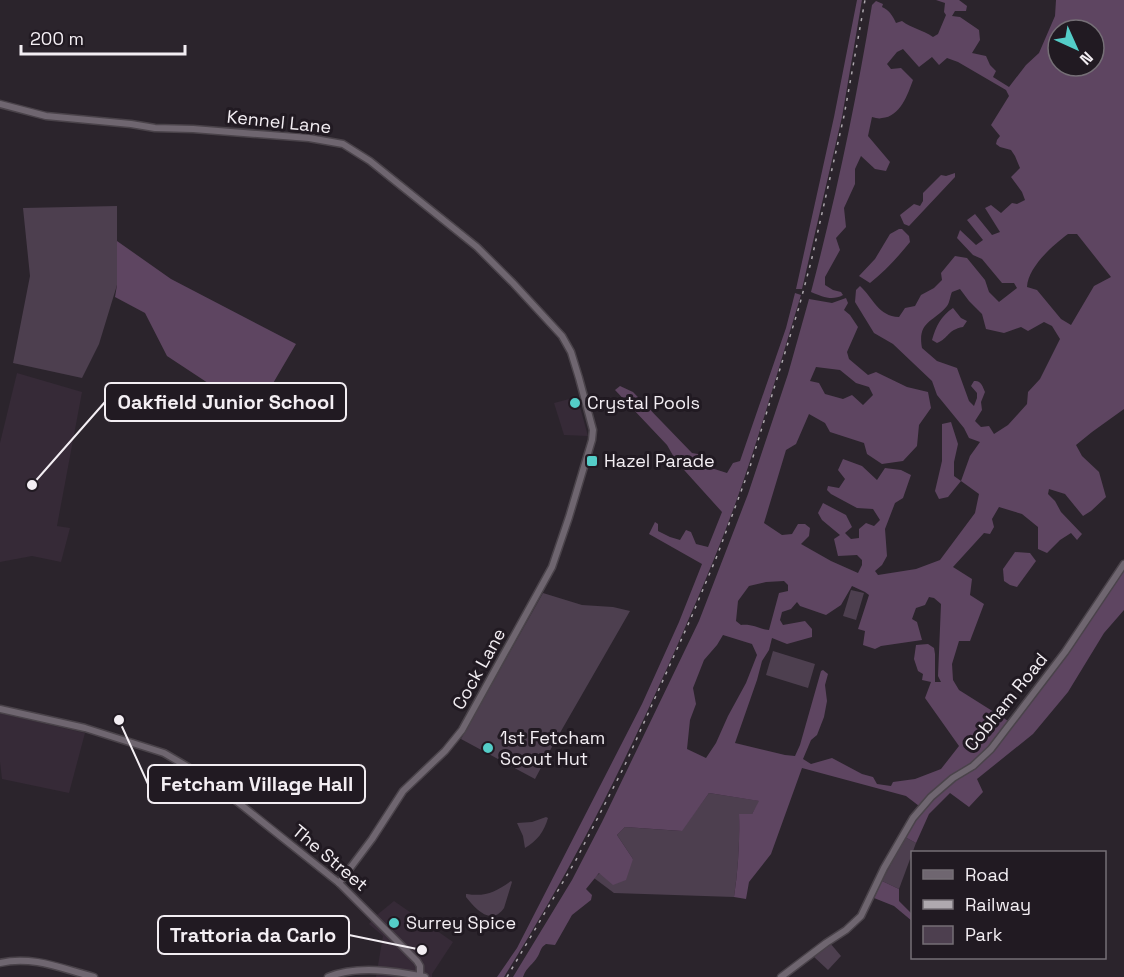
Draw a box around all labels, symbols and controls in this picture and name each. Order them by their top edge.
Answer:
scale bar [21,18,184,56]
north arrow [1046,18,1106,78]
text: 200 m [30,27,84,50]
text: N [1075,47,1097,69]
street label: Kennel Lane [226,105,332,138]
callout: Oakfield Junior School [105,383,346,421]
text: Oakfield Junior School [117,389,335,415]
place label: Crystal Pools [587,391,700,414]
marker: Crystal Pools [568,396,582,410]
place label: Hazel Parade [604,449,715,472]
marker: Hazel Parade [585,454,599,468]
street label: Cock Lane [447,624,510,714]
street label: Cobham Road [959,648,1052,756]
place label: 1st Fetcham Scout Hut [500,726,605,770]
marker: 1st Fetcham Scout Hut [481,741,495,755]
callout: Fetcham Village Hall [148,765,365,803]
text: Fetcham Village Hall [161,771,353,797]
street label: The Street [288,819,373,896]
legend [911,851,1106,959]
text: Road [965,863,1009,886]
text: Railway [965,893,1031,916]
place label: Surrey Spice [406,911,516,934]
callout: Trattoria da Carlo [158,916,349,954]
marker: Surrey Spice [387,916,401,930]
text: Trattoria da Carlo [170,922,336,948]
text: Park [965,923,1003,946]

